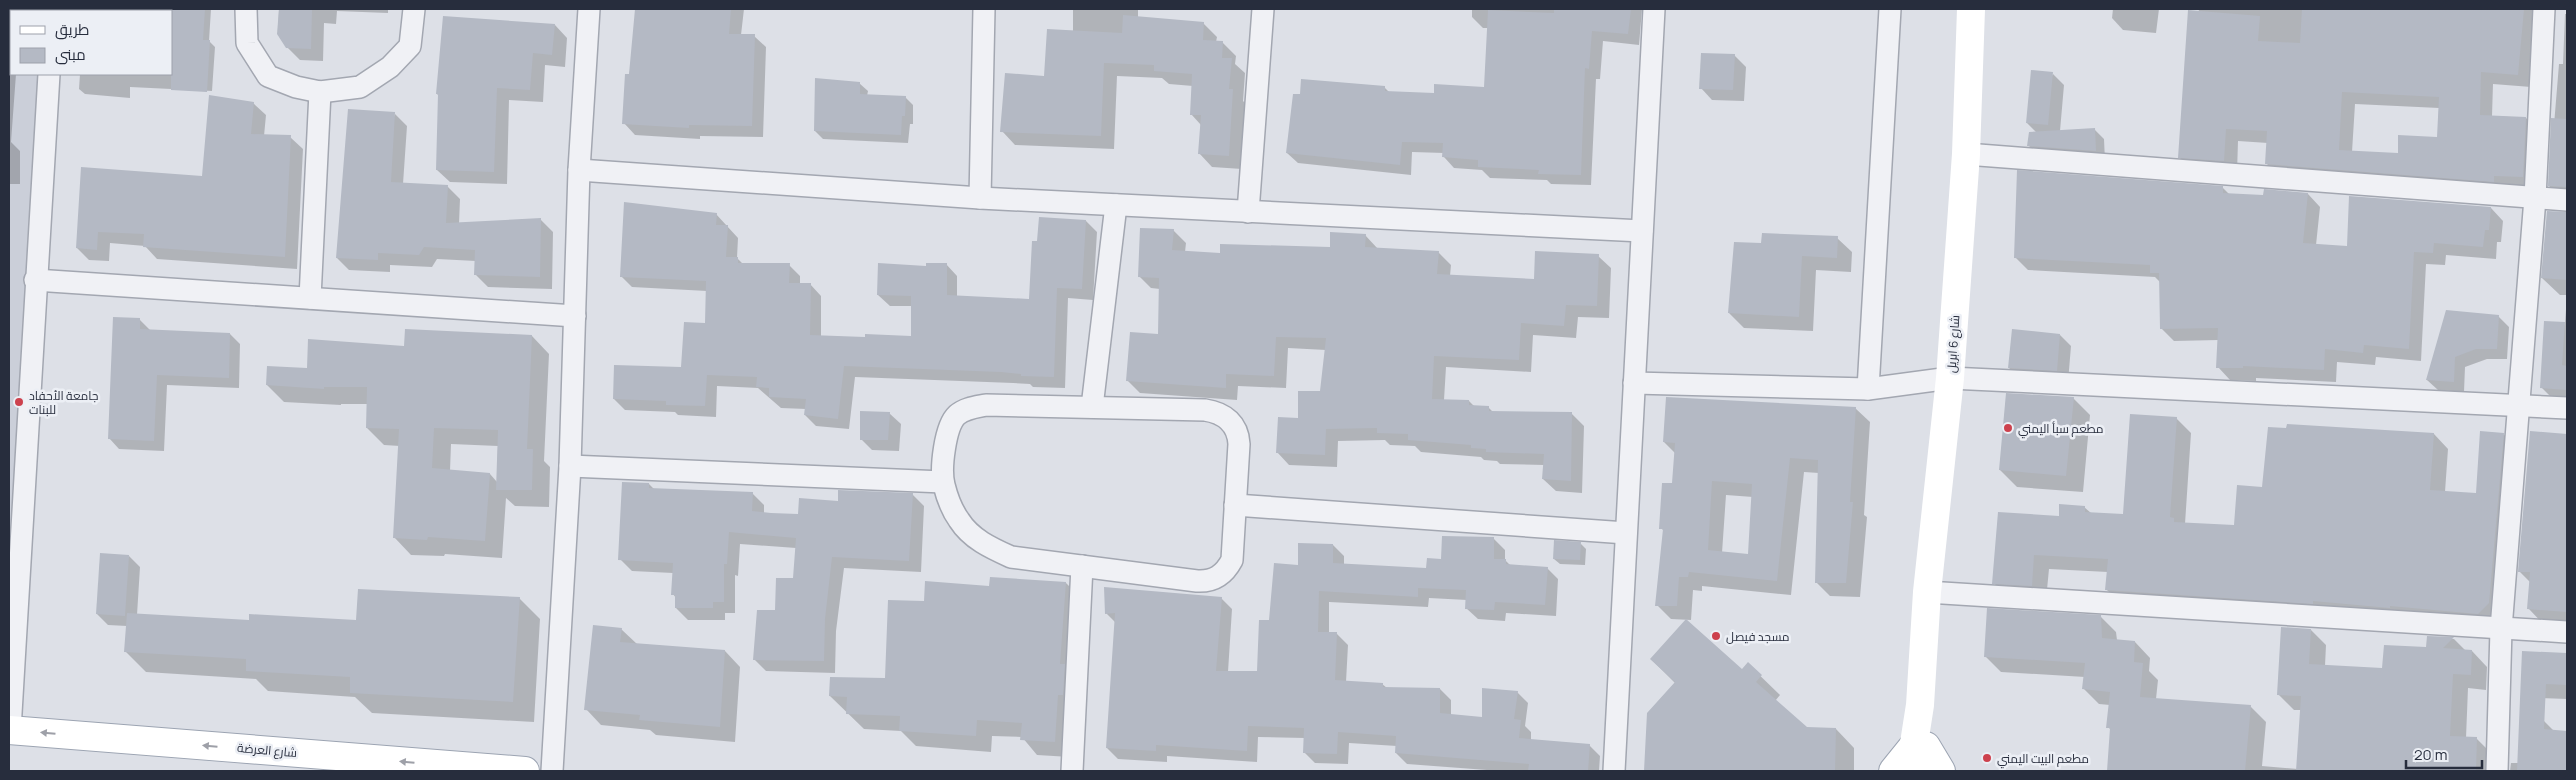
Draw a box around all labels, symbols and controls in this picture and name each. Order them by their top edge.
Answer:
legend [10,10,172,75]
text: طريق [55,19,89,40]
text: مبنى [55,44,86,65]
street label: شارع 6 ابريل [1942,314,1964,374]
place label: جامعة الأحفاد للبنات [29,387,99,418]
marker: جامعة الأحفاد للبنات [13,396,25,408]
place label: مطعم سبأ اليمني [2018,420,2104,439]
marker: مطعم سبأ اليمني [2002,422,2014,434]
place label: مسجد فيصل [1726,628,1790,645]
marker: مسجد فيصل [1710,630,1722,642]
one-way arrow [40,728,56,736]
scale bar [2406,738,2482,770]
street label: شارع العرضة [236,739,298,761]
one-way arrow [202,742,218,750]
text: 20 m [2414,744,2447,765]
place label: مطعم البيت اليمني [1997,750,2089,769]
marker: مطعم البيت اليمني [1981,752,1993,764]
one-way arrow [399,757,415,765]

